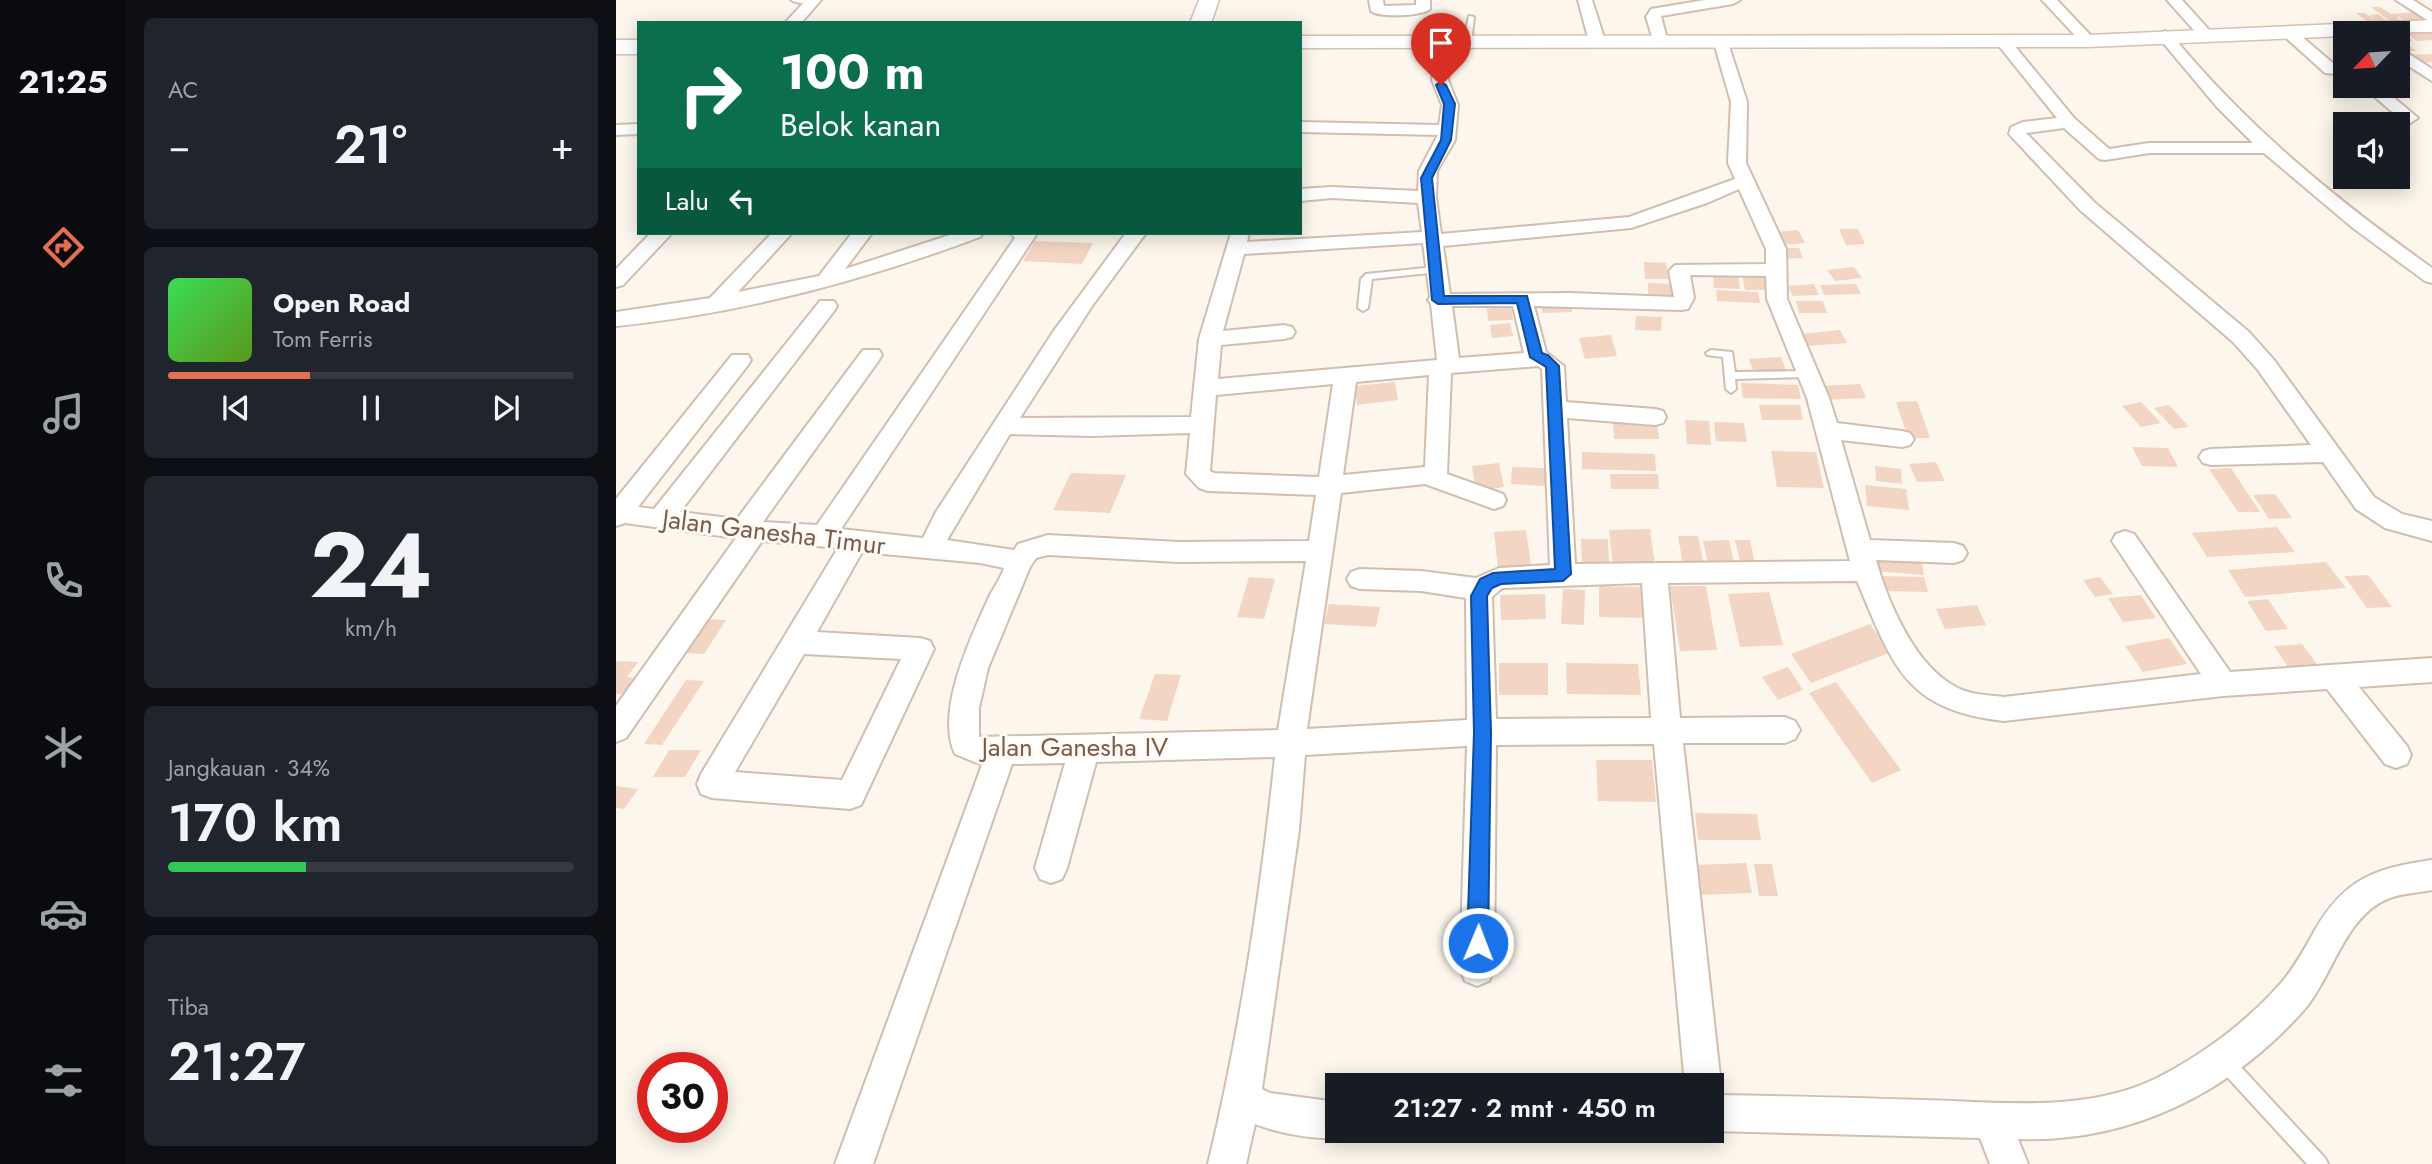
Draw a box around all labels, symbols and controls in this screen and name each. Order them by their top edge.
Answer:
pin [1411,13,1471,85]
north arrow [2333,21,2410,98]
map controls [2333,21,2410,189]
icon: arrive [1422,24,1460,62]
text: 100 m [780,37,925,107]
icon: right [665,49,756,140]
text: 21:25 [18,59,108,105]
text: AC [168,73,198,107]
text: Belok kanan [780,102,941,148]
text: 21° [334,107,407,183]
button: sound [2333,112,2410,189]
text: − [168,118,190,173]
text: + [551,118,574,173]
text: Lalu [665,182,709,220]
icon: left [723,182,761,220]
icon: directions [39,223,88,272]
text: Open Road [273,284,410,322]
text: Tom Ferris [273,322,372,356]
icon: music [39,389,88,438]
icon: previous [217,389,255,427]
icon: pause [352,389,390,427]
icon: next [487,389,525,427]
street label: Jalan Ganesha Timur [657,499,888,565]
text: 24 [309,500,433,631]
icon: phone [39,556,88,605]
text: km/h [345,611,397,645]
icon: climate [39,723,88,772]
street label: Jalan Ganesha IV [979,728,1169,766]
text: Jangkauan · 34% [168,751,330,785]
text: 170 km [168,785,342,861]
icon: car [39,889,88,938]
position arrow [1441,906,1515,980]
text: Tiba [168,990,209,1024]
text: 21:27 [168,1024,305,1100]
speed limit sign: 30 [637,1052,728,1143]
icon: filters [39,1056,88,1105]
text: 21:27 · 2 mnt · 450 m [1393,1089,1656,1127]

